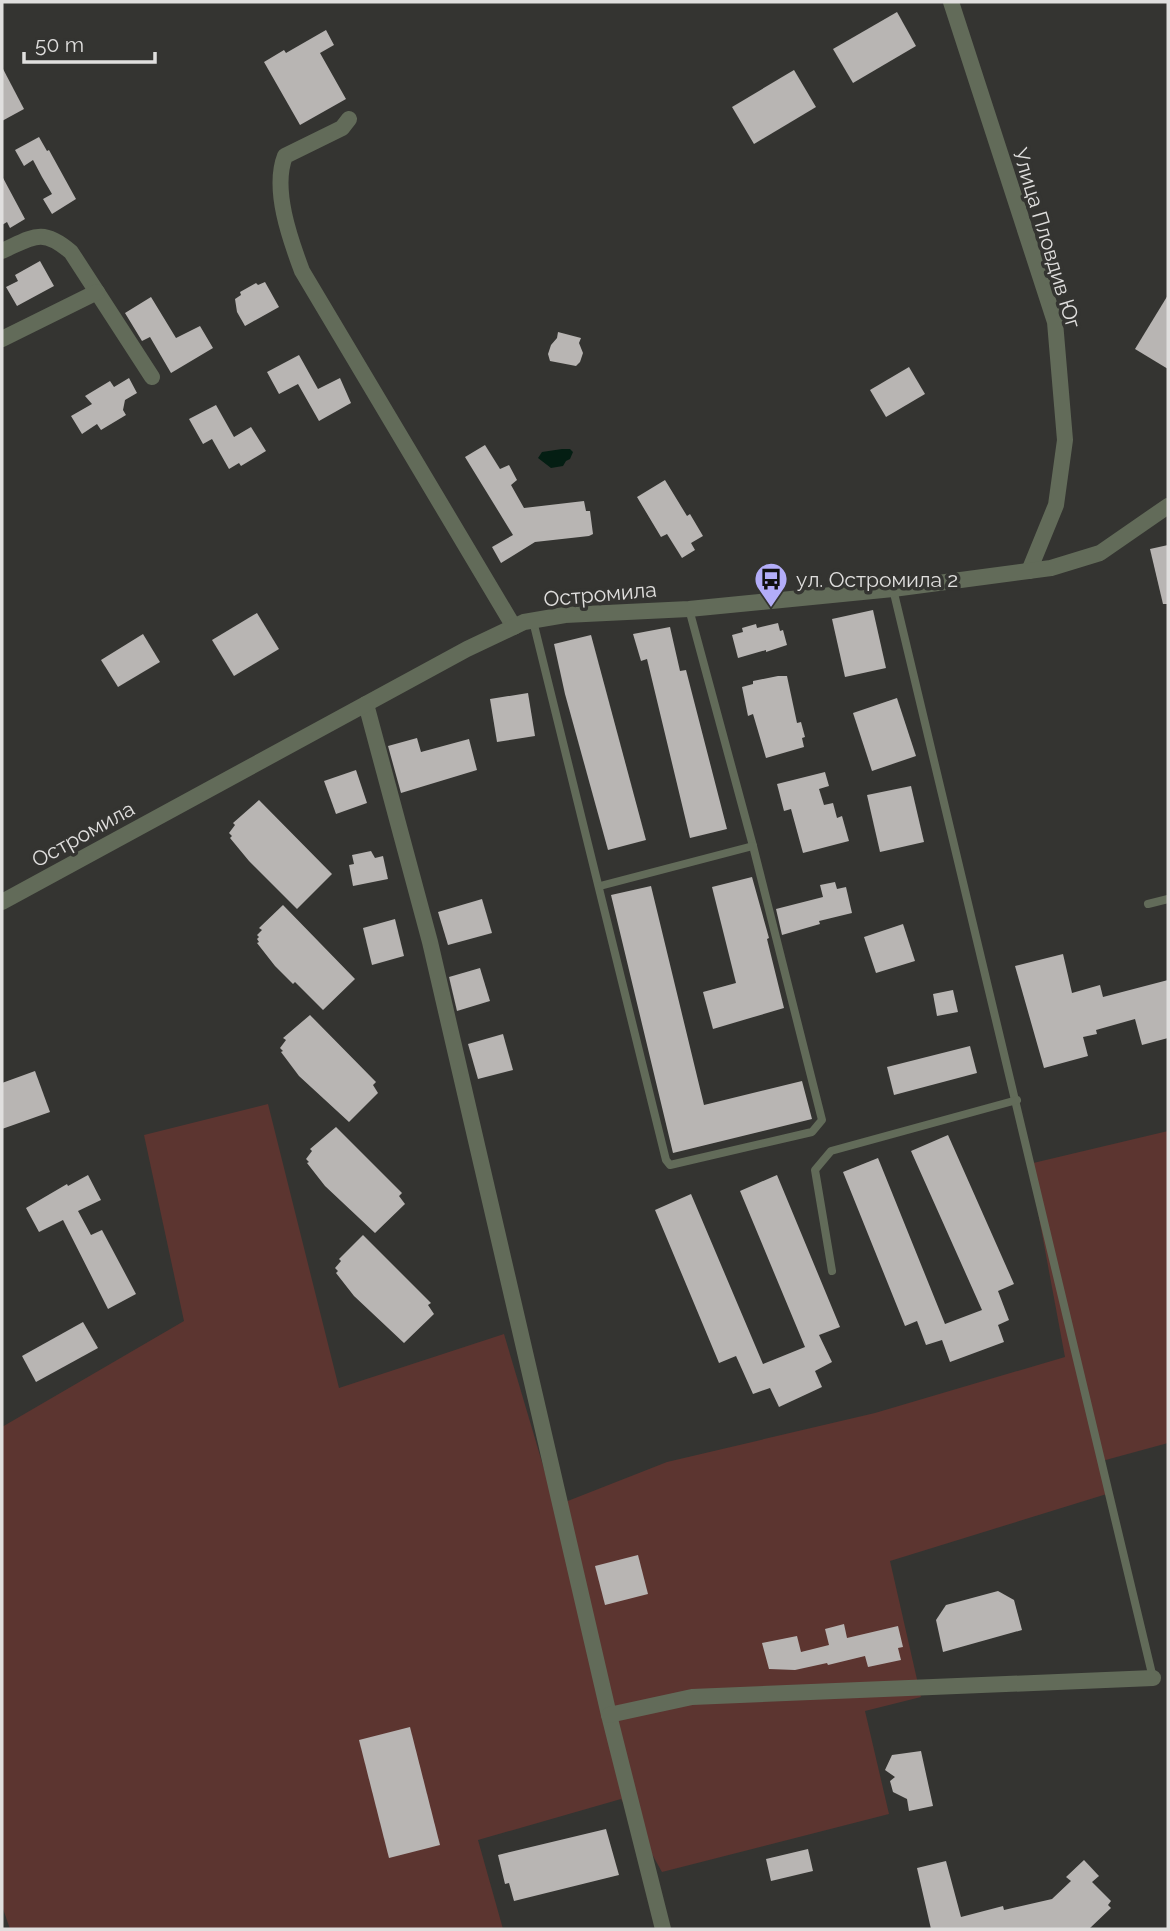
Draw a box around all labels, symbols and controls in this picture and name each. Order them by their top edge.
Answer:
scale bar [24,21,156,65]
text: 50 m [35,32,84,57]
street label: Улица Пловдив Юг [1008,145,1086,332]
bus stop icon: ул. Остромила 2 [752,560,790,609]
place label: ул. Остромила 2 [796,567,958,592]
street label: Остромила [542,577,658,611]
street label: Остромила [27,796,139,872]

